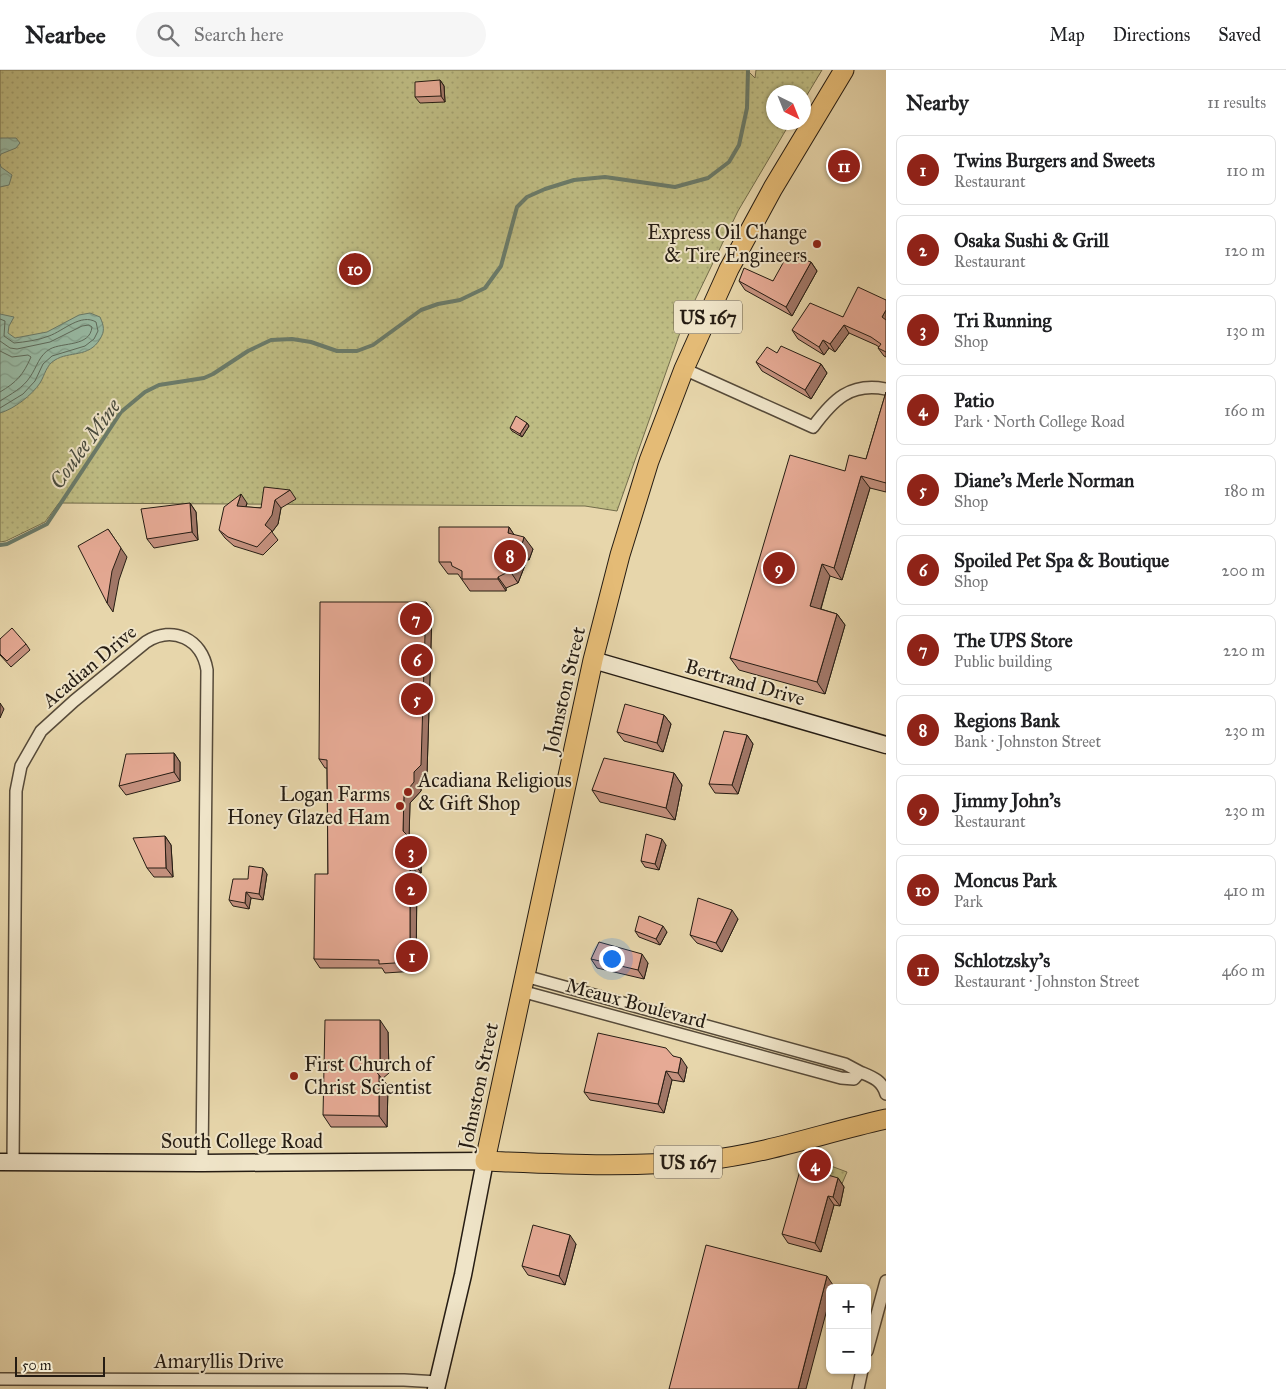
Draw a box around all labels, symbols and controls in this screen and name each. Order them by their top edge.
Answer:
search box [136,12,486,57]
text: Nearbee [25,20,106,50]
icon: search [154,21,182,49]
text: Search here [194,23,284,46]
text: Map [1049,24,1085,46]
text: Directions [1113,24,1190,46]
text: Saved [1218,24,1261,46]
north arrow [766,85,811,130]
text: Nearby [906,90,969,116]
text: 11 results [1207,93,1266,112]
pin: 11 [828,147,860,185]
text: Twins Burgers and Sweets [954,149,1155,172]
text: 1 [920,161,926,180]
text: 110 m [1226,161,1265,180]
text: Restaurant [954,172,1026,191]
place label: Express Oil Change & Tire Engineers [647,220,807,268]
text: Osaka Sushi & Grill [954,229,1109,252]
marker: Express Oil Change & Tire Engineers [811,238,823,250]
text: 2 [919,241,927,260]
text: 120 m [1225,241,1265,260]
pin: 10 [339,250,371,288]
text: Restaurant [954,252,1026,271]
road number: US 167 [674,300,742,334]
text: Tri Running [954,309,1051,332]
text: 3 [920,321,926,340]
text: 130 m [1226,321,1265,340]
text: Shop [954,332,988,351]
text: Patio [954,389,994,412]
water label: Coulee Mine [44,393,127,494]
text: 4 [919,401,927,420]
text: 160 m [1224,401,1265,420]
text: Park · North College Road [954,412,1125,431]
text: Diane's Merle Norman [954,469,1134,492]
text: 5 [919,481,927,500]
text: 180 m [1224,481,1265,500]
text: Shop [954,492,988,511]
pin: 8 [494,537,526,575]
pin: 9 [763,549,795,587]
text: Spoiled Pet Spa & Boutique [954,549,1169,572]
text: 6 [919,561,927,580]
text: 200 m [1222,561,1265,580]
text: Shop [954,572,988,591]
pin: 7 [400,600,432,638]
street label: Acadian Drive [36,620,141,713]
street label: Johnston Street [537,624,591,758]
text: The UPS Store [954,629,1073,652]
pin: 6 [401,641,433,679]
text: 7 [919,641,927,660]
text: 220 m [1223,641,1265,660]
text: Public building [954,652,1052,671]
street label: Bertrand Drive [682,653,808,711]
pin: 5 [401,680,433,718]
text: Regions Bank [954,709,1060,732]
text: 8 [919,721,927,740]
text: 230 m [1225,721,1265,740]
text: Bank · Johnston Street [954,732,1101,751]
place label: Acadiana Religious & Gift Shop [417,768,572,815]
place label: Logan Farms Honey Glazed Ham [227,782,390,829]
marker: Acadiana Religious & Gift Shop [402,786,414,798]
text: Jimmy John's [954,789,1061,812]
marker: Logan Farms Honey Glazed Ham [394,800,406,812]
text: 9 [919,801,927,820]
text: 230 m [1225,801,1265,820]
text: Restaurant [954,812,1026,831]
pin: 3 [395,833,427,871]
text: Moncus Park [954,869,1057,892]
pin: 2 [395,870,427,908]
text: 10 [915,881,931,900]
text: 410 m [1224,881,1265,900]
text: Park [954,892,983,911]
pin: 1 [396,937,428,975]
your location [599,946,625,972]
text: Schlotzsky's [954,949,1050,972]
text: 11 [917,961,929,980]
text: 460 m [1222,961,1265,980]
text: Restaurant · Johnston Street [954,972,1139,991]
street label: Meaux Boulevard [563,973,709,1033]
street label: Johnston Street [452,1020,504,1154]
place label: First Church of Christ Scientist [304,1052,435,1099]
marker: First Church of Christ Scientist [288,1070,300,1082]
street label: South College Road [161,1129,323,1154]
road number: US 167 [654,1146,722,1178]
pin: 4 [799,1146,831,1184]
map controls [826,1284,871,1374]
button: + [826,1284,871,1329]
button: − [826,1329,871,1374]
street label: Amaryllis Drive [153,1349,284,1373]
scale bar [15,1354,105,1377]
text: 50 m [22,1357,51,1374]

